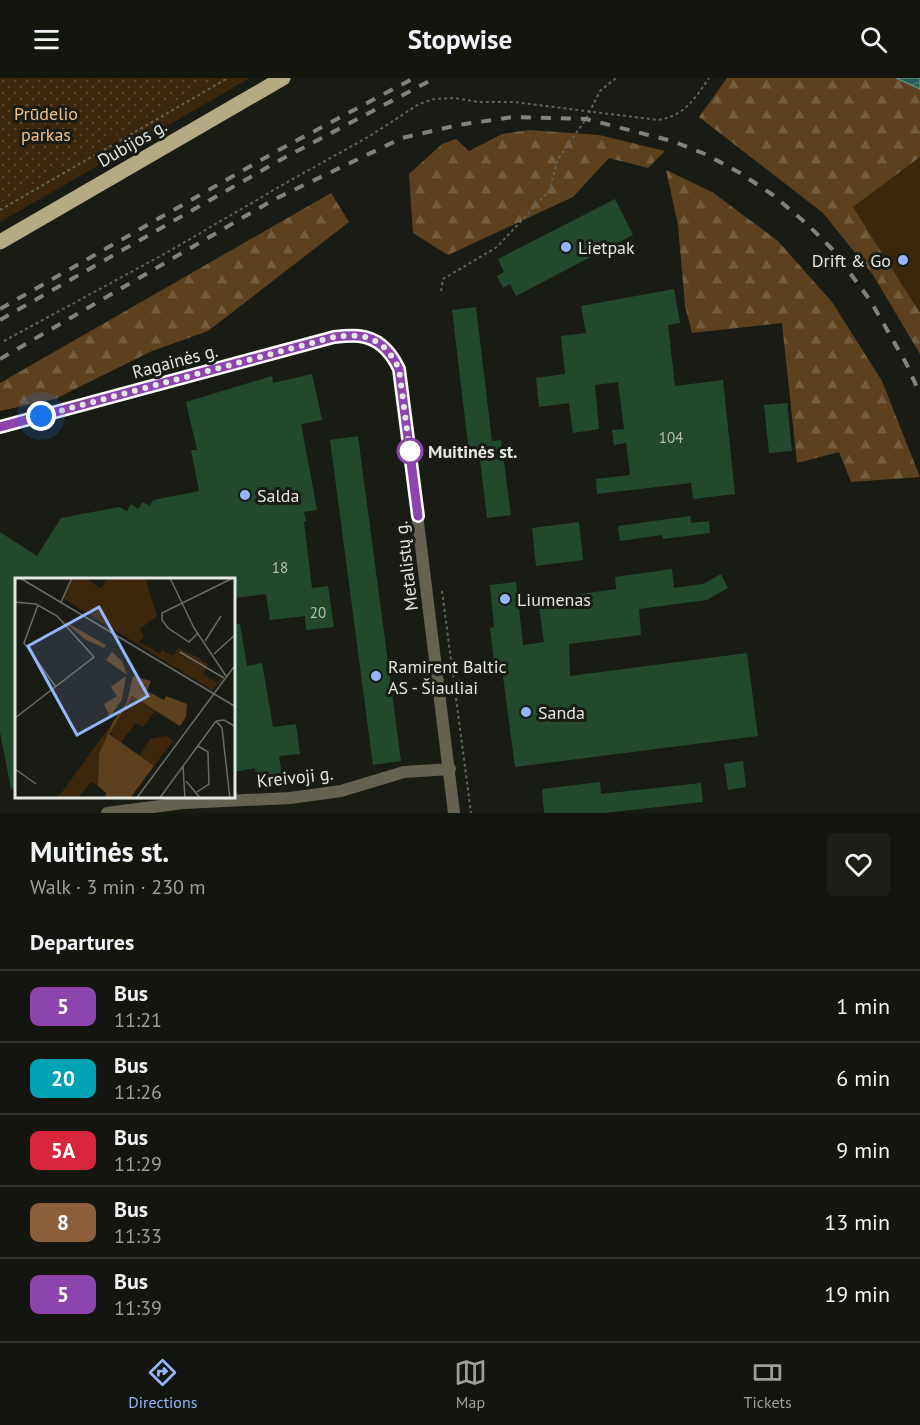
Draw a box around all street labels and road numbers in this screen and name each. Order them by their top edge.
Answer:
street label: Dubijos g. [93,114,171,172]
street label: Ragainės g. [130,339,220,383]
street label: Metalistų g. [389,520,423,612]
street label: Kreivoji g. [256,762,334,792]

